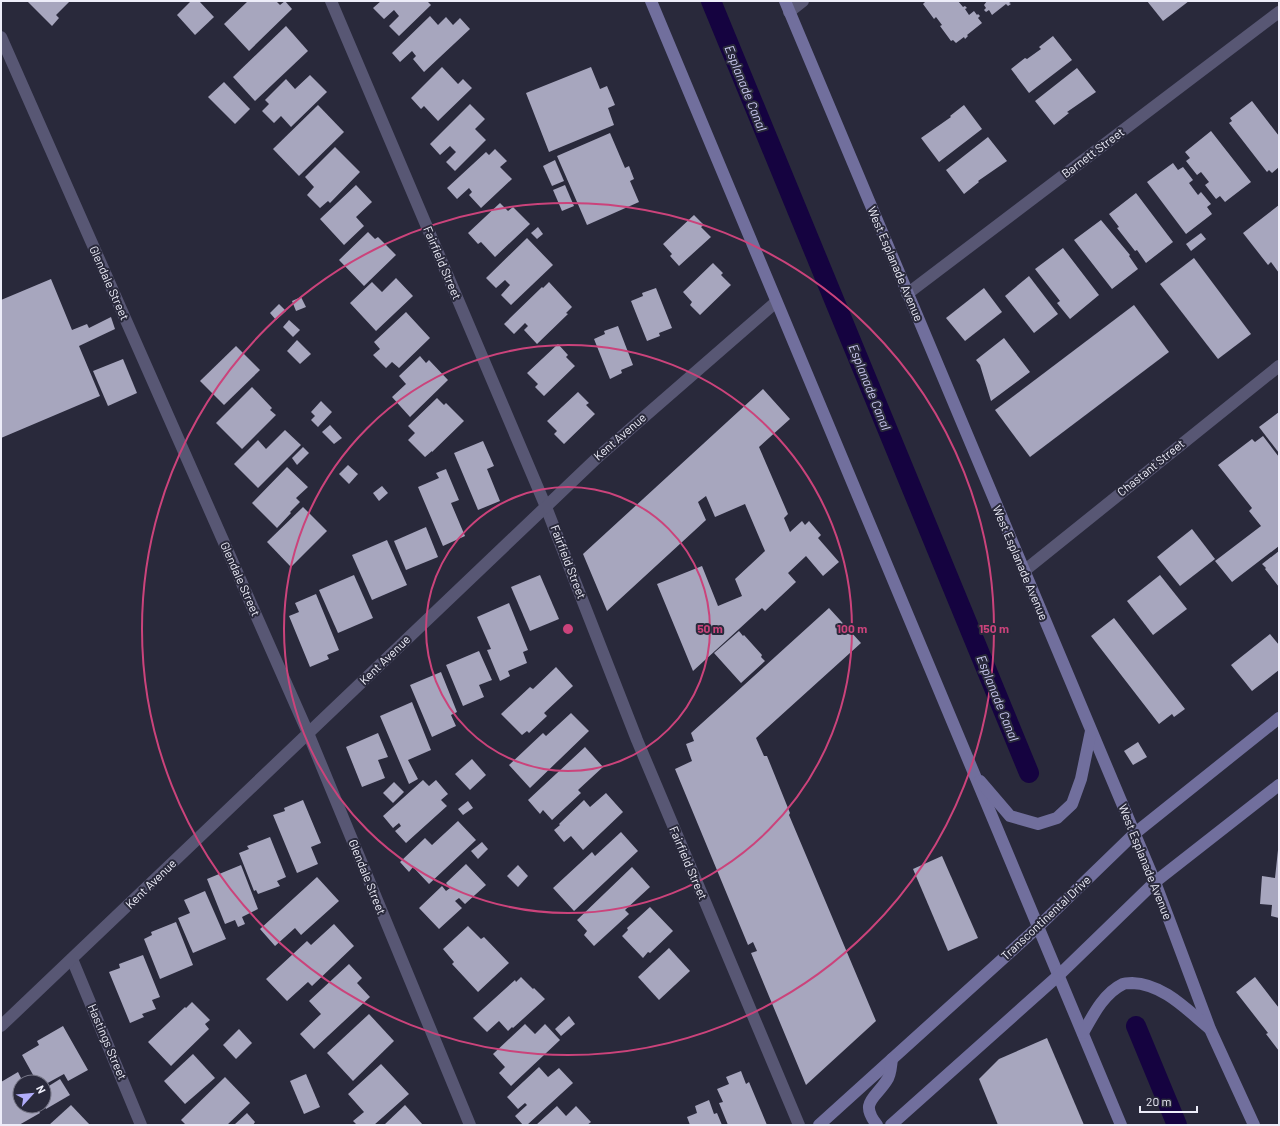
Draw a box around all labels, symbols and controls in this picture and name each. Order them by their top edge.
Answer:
water label: Esplanade Canal [721,43,771,133]
street label: Barnett Street [1058,124,1126,180]
street label: West Esplanade Avenue [865,204,926,323]
street label: Fairfield Street [421,224,465,301]
street label: Glendale Street [87,243,133,322]
water label: Esplanade Canal [845,342,895,432]
street label: Kent Avenue [590,410,648,463]
street label: Chastant Street [1114,436,1187,499]
street label: West Esplanade Avenue [990,503,1051,622]
street label: Fairfield Street [548,523,589,601]
street label: Glendale Street [218,539,264,618]
text: 50 m [697,621,723,635]
text: 100 m [837,621,867,635]
text: 150 m [979,621,1009,635]
centre of rings [561,622,575,636]
street label: Kent Avenue [356,632,413,687]
water label: Esplanade Canal [973,653,1023,743]
street label: West Esplanade Avenue [1116,802,1176,921]
street label: Fairfield Street [667,824,711,901]
street label: Glendale Street [346,837,389,916]
street label: Kent Avenue [122,856,179,911]
street label: Transcontinental Drive [998,872,1093,962]
street label: Hastings Street [86,1002,130,1082]
north arrow [12,1074,52,1114]
text: N [34,1083,49,1095]
scale bar [1140,1088,1197,1114]
text: 20 m [1146,1094,1172,1108]

